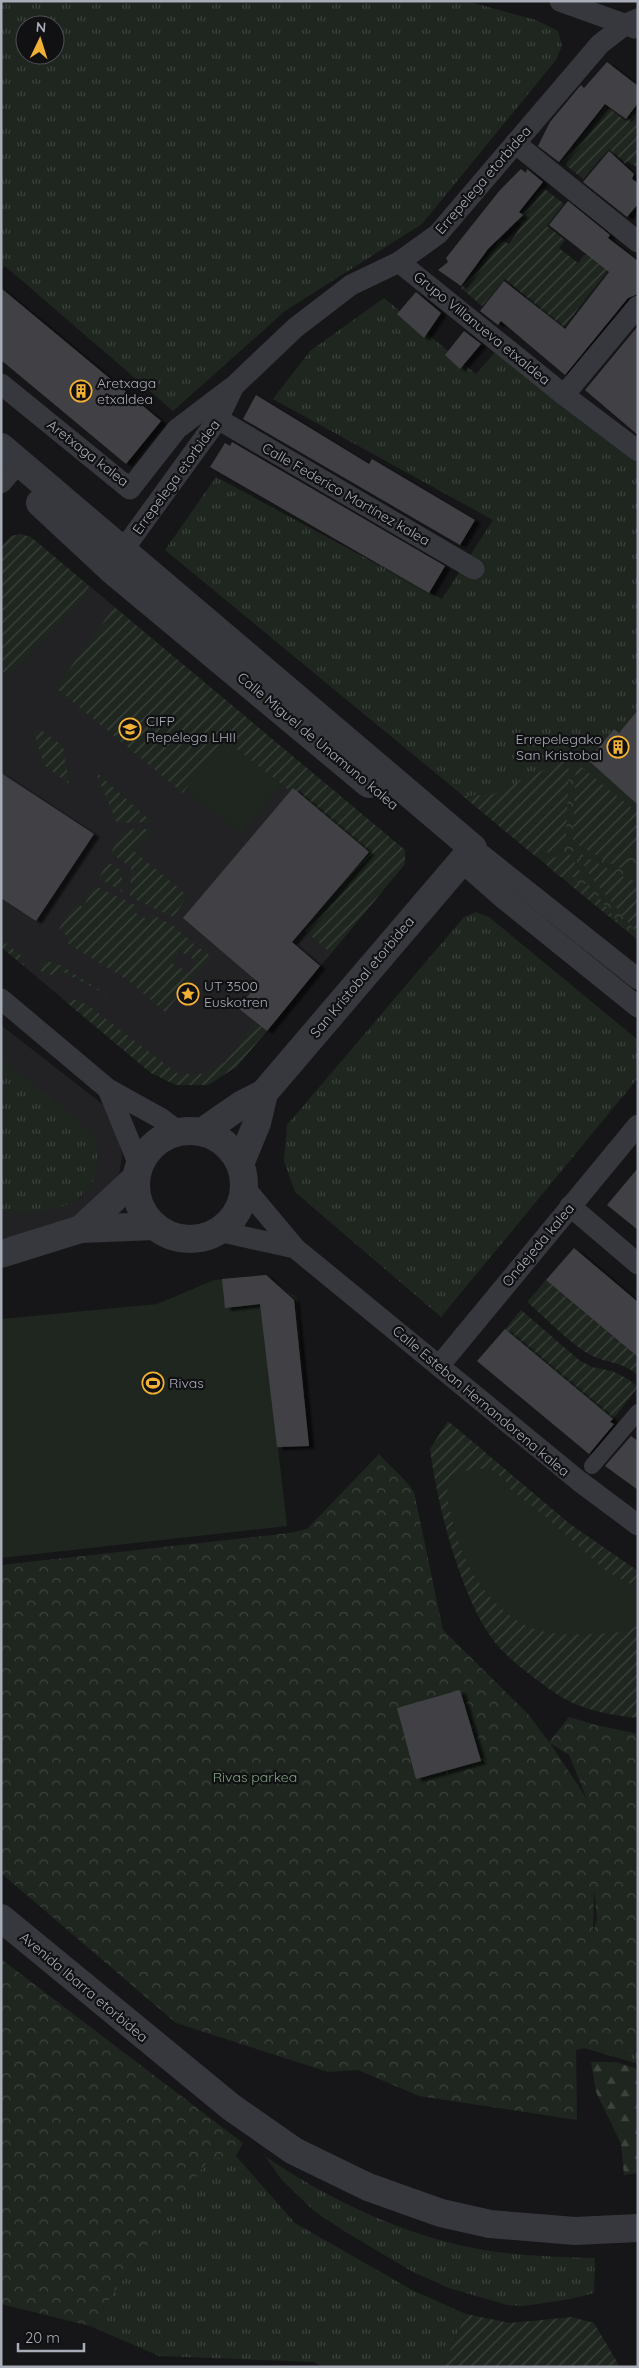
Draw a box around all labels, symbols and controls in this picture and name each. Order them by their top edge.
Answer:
north arrow [15,15,65,65]
text: N [35,18,47,36]
street label: Errepelega etorbidea [431,122,535,238]
street label: Grupo Villanueva etxaldea [410,267,554,389]
place label: Aretxaga etxaldea [97,374,156,408]
building icon: Aretxaga etxaldea [69,379,93,403]
street label: Aretxaga kalea [44,416,132,490]
street label: Errepelega etorbidea [128,416,224,538]
street label: Calle Federico Martínez kalea [259,439,433,549]
street label: Calle Miguel de Unamuno kalea [234,668,402,814]
place label: CIFP Repélega LHII [146,712,236,746]
school or university icon: CIFP Repélega LHII [118,717,142,741]
place label: Errepelegako San Kristobal [516,730,602,764]
building icon: Errepelegako San Kristobal [606,735,630,759]
street label: San Kristobal etorbidea [306,913,418,1041]
place label: UT 3500 Euskotren [204,977,268,1011]
place icon: UT 3500 Euskotren [176,982,200,1006]
street label: Ondejeda kalea [498,1200,578,1290]
street label: Calle Esteban Hernandorena kalea [389,1322,573,1480]
sports icon: Rivas [141,1371,165,1395]
place label: Rivas [169,1374,204,1392]
park label: Rivas parkea [213,1768,297,1786]
street label: Avenida Ibarra etorbidea [16,1928,152,2046]
scale bar [18,2320,84,2352]
text: 20 m [25,2328,60,2347]

